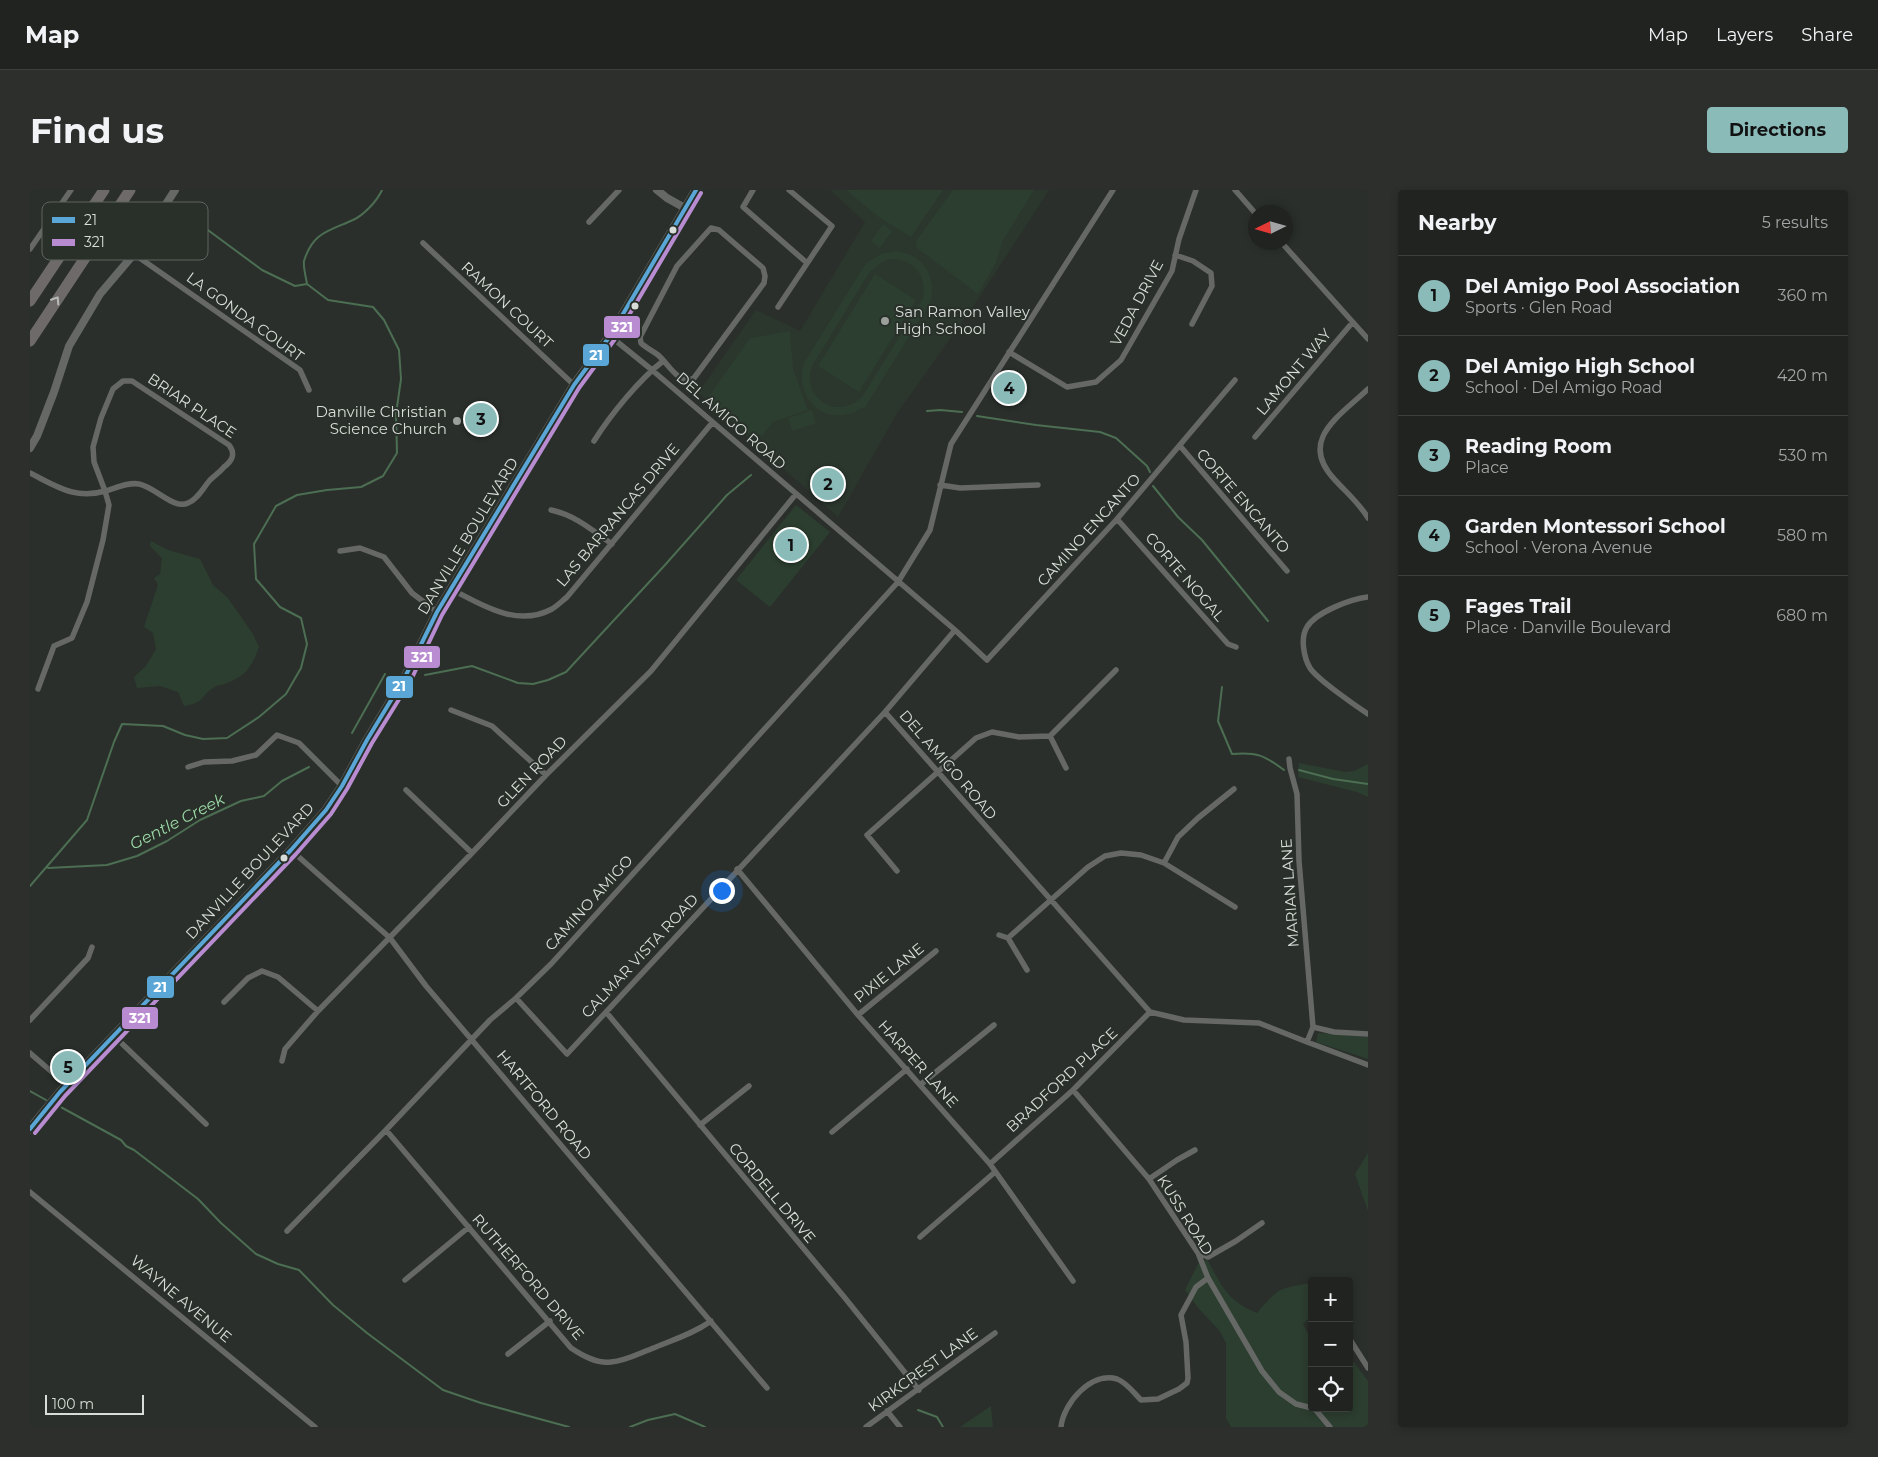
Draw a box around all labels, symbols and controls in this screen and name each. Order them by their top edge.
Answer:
text: Map [25,20,79,49]
text: Map [1648,24,1688,46]
text: Layers [1716,24,1773,46]
text: Share [1801,24,1853,46]
button: Directions [1707,107,1848,153]
text: Find us [30,109,164,152]
legend [42,202,208,260]
north arrow [1248,205,1293,250]
text: Nearby [1418,210,1497,235]
text: 21 [84,211,97,229]
text: 5 results [1762,213,1828,232]
unlabelled marker [668,225,678,235]
text: 321 [84,233,105,251]
street label: VEDA DRIVE [1106,256,1167,349]
street label: RAMON COURT [458,257,557,352]
street label: LA GONDA COURT [183,268,308,366]
text: Del Amigo Pool Association [1465,275,1740,298]
text: 1 [1431,286,1437,305]
text: 360 m [1777,286,1828,305]
one-way arrow [50,297,60,306]
text: Sports · Glen Road [1465,298,1612,317]
unlabelled marker [630,301,640,311]
place label: San Ramon Valley High School [895,302,1031,338]
line badge: 321 [603,315,641,339]
marker: San Ramon Valley High School [879,315,891,327]
text: 321 [610,318,633,336]
street label: LAMONT WAY [1252,324,1336,419]
line badge: 21 [582,343,610,367]
text: 21 [589,346,603,364]
text: Del Amigo High School [1465,355,1695,378]
text: 2 [1429,366,1439,385]
text: 420 m [1777,366,1828,385]
street label: DEL AMIGO ROAD [673,368,790,474]
street label: BRIAR PLACE [144,369,240,442]
pin: 4 [993,369,1025,407]
text: School · Del Amigo Road [1465,378,1662,397]
pin: 3 [465,400,497,438]
place label: Danville Christian Science Church [315,402,447,438]
marker: Danville Christian Science Church [451,415,463,427]
text: Reading Room [1465,435,1612,458]
street label: LAS BARRANCAS DRIVE [552,439,683,590]
street label: CORTE ENCANTO [1193,444,1294,557]
text: 3 [1429,446,1439,465]
text: 530 m [1778,446,1828,465]
street label: DANVILLE BOULEVARD [413,454,522,618]
text: Place [1465,458,1509,477]
pin: 2 [812,465,844,503]
street label: CAMINO ENCANTO [1033,469,1144,590]
text: Garden Montessori School [1465,515,1726,538]
pin: 1 [775,526,807,564]
text: 4 [1428,526,1440,545]
text: 580 m [1777,526,1828,545]
street label: CORTE NOGAL [1141,528,1229,625]
text: School · Verona Avenue [1465,538,1652,557]
text: Fages Trail [1465,595,1572,618]
text: 5 [1429,606,1439,625]
text: 680 m [1776,606,1828,625]
text: Place · Danville Boulevard [1465,618,1671,637]
line badge: 321 [403,645,441,669]
text: 321 [410,648,433,666]
line badge: 21 [385,675,414,699]
text: 21 [392,677,406,695]
street label: DEL AMIGO ROAD [895,706,1001,823]
street label: GLEN ROAD [492,732,571,812]
water label: Gentle Creek [127,789,229,854]
street label: DANVILLE BOULEVARD [181,798,318,943]
street label: MARIAN LANE [1276,838,1303,948]
street label: CAMINO AMIGO [541,851,637,955]
unlabelled marker [279,853,289,863]
your location [709,878,735,904]
street label: CALMAR VISTA ROAD [577,890,702,1022]
street label: PIXIE LANE [850,939,928,1007]
line badge: 21 [146,975,175,999]
text: 21 [153,978,167,996]
line badge: 321 [121,1006,159,1030]
text: 321 [128,1009,151,1027]
street label: HARPER LANE [874,1016,963,1111]
street label: BRADFORD PLACE [1002,1023,1121,1136]
street label: HARTFORD ROAD [493,1046,596,1164]
pin: 5 [52,1048,84,1086]
street label: CORDELL DRIVE [725,1139,820,1247]
street label: KUSS ROAD [1153,1171,1218,1258]
street label: RUTHERFORD DRIVE [468,1210,588,1344]
street label: WAYNE AVENUE [127,1251,236,1346]
map controls [1308,1277,1353,1412]
button: + [1308,1277,1353,1322]
button: − [1308,1322,1353,1367]
street label: KIRKCREST LANE [864,1323,981,1416]
button: locate [1308,1367,1353,1412]
scale bar [45,1392,144,1415]
text: 100 m [52,1395,94,1413]

